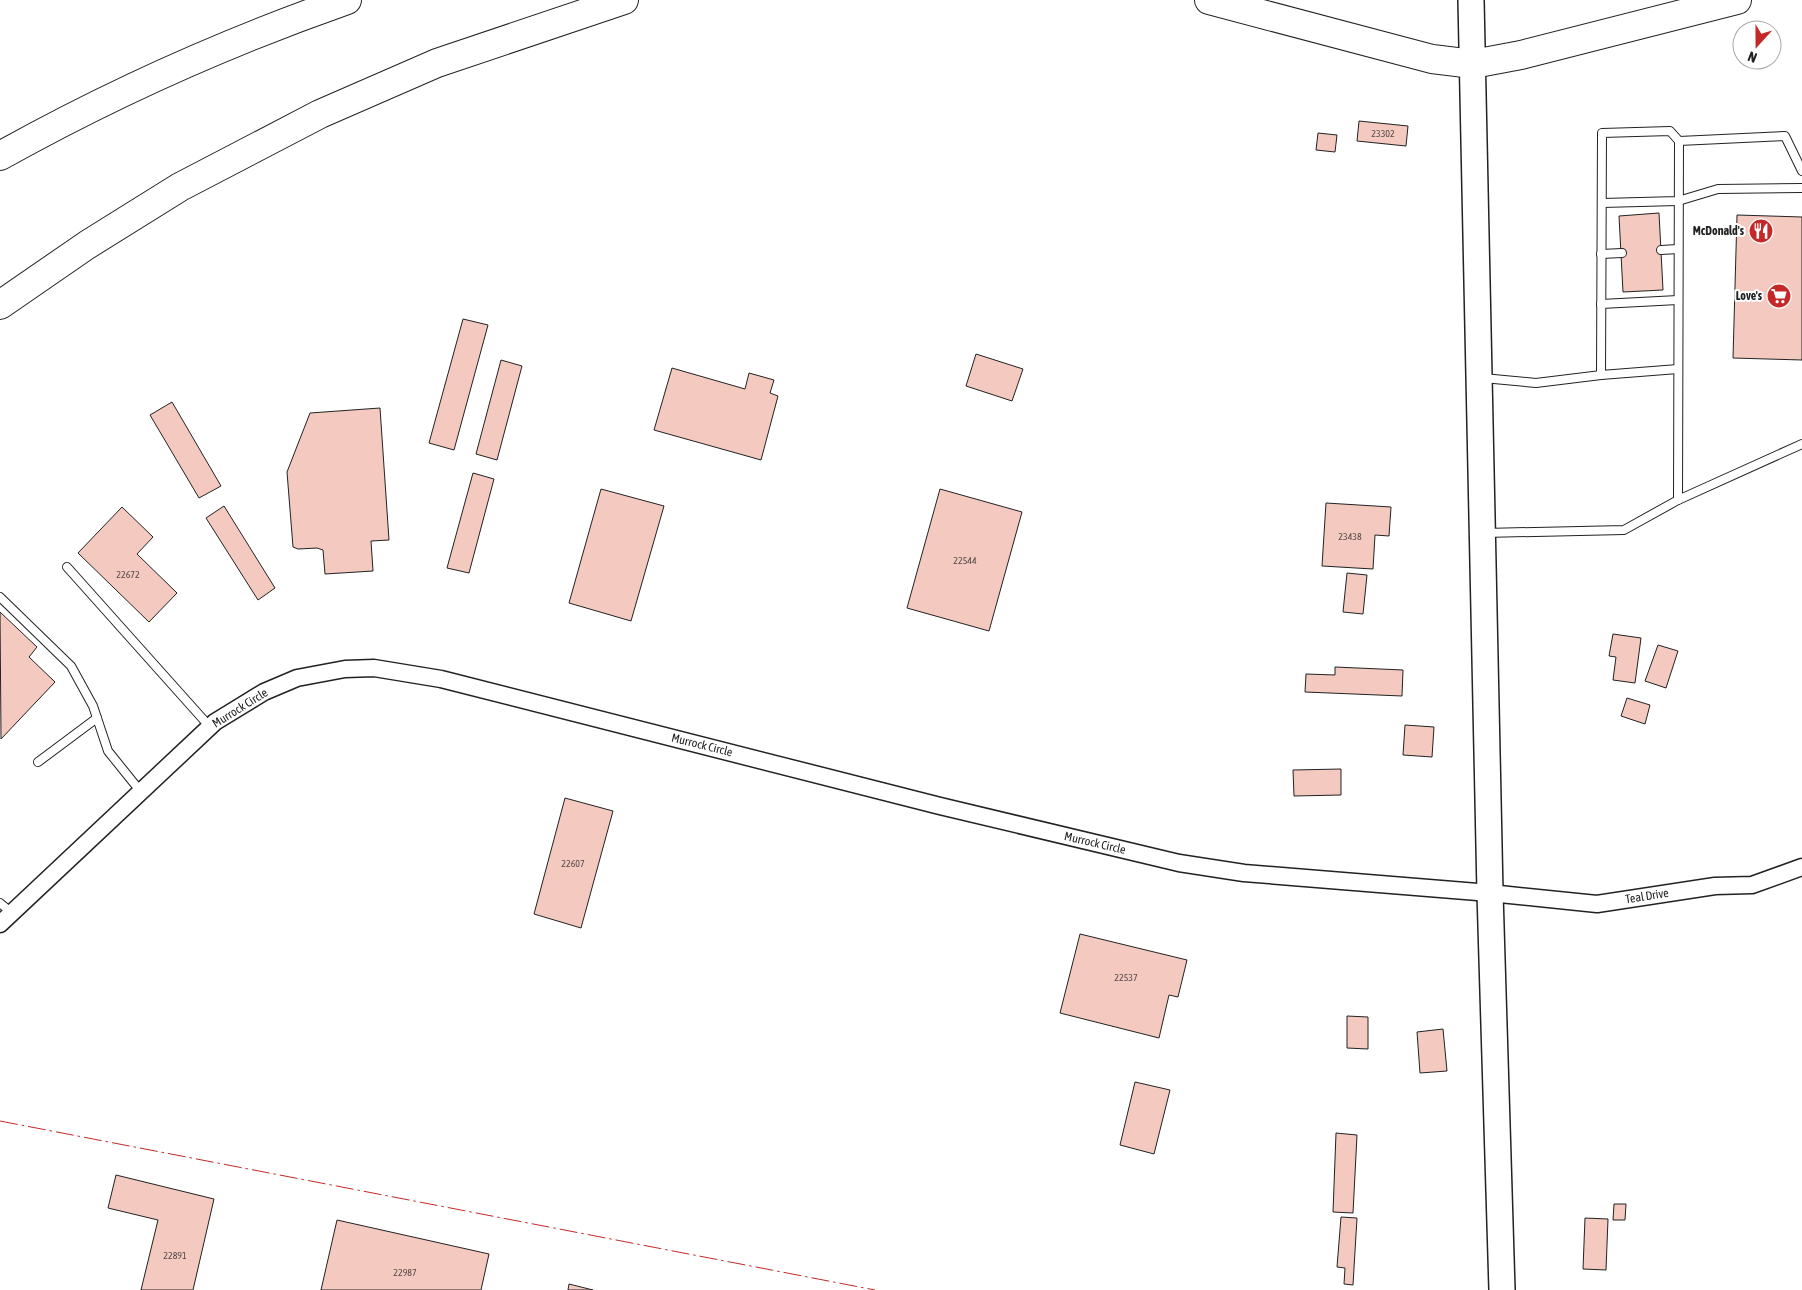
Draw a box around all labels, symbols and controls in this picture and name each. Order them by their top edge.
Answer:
north arrow [1732,20,1782,70]
text: N [1746,48,1759,66]
house number: 23302 [1371,128,1395,139]
restaurant icon: McDonald's [1748,218,1774,244]
place label: McDonald's [1693,224,1745,238]
supermarket icon: Love's [1766,283,1792,309]
place label: Love's [1736,289,1763,303]
house number: 23438 [1338,531,1362,542]
house number: 22544 [953,555,977,566]
house number: 22672 [116,569,140,580]
street label: Murrock Circle [210,685,270,731]
street label: Murrock Circle [670,731,734,759]
street label: Murrock Circle [1063,829,1127,857]
house number: 22607 [561,858,585,869]
street label: Teal Drive [1624,886,1670,906]
house number: 22537 [1114,972,1138,983]
house number: 22891 [163,1250,187,1261]
house number: 22987 [393,1267,417,1278]

